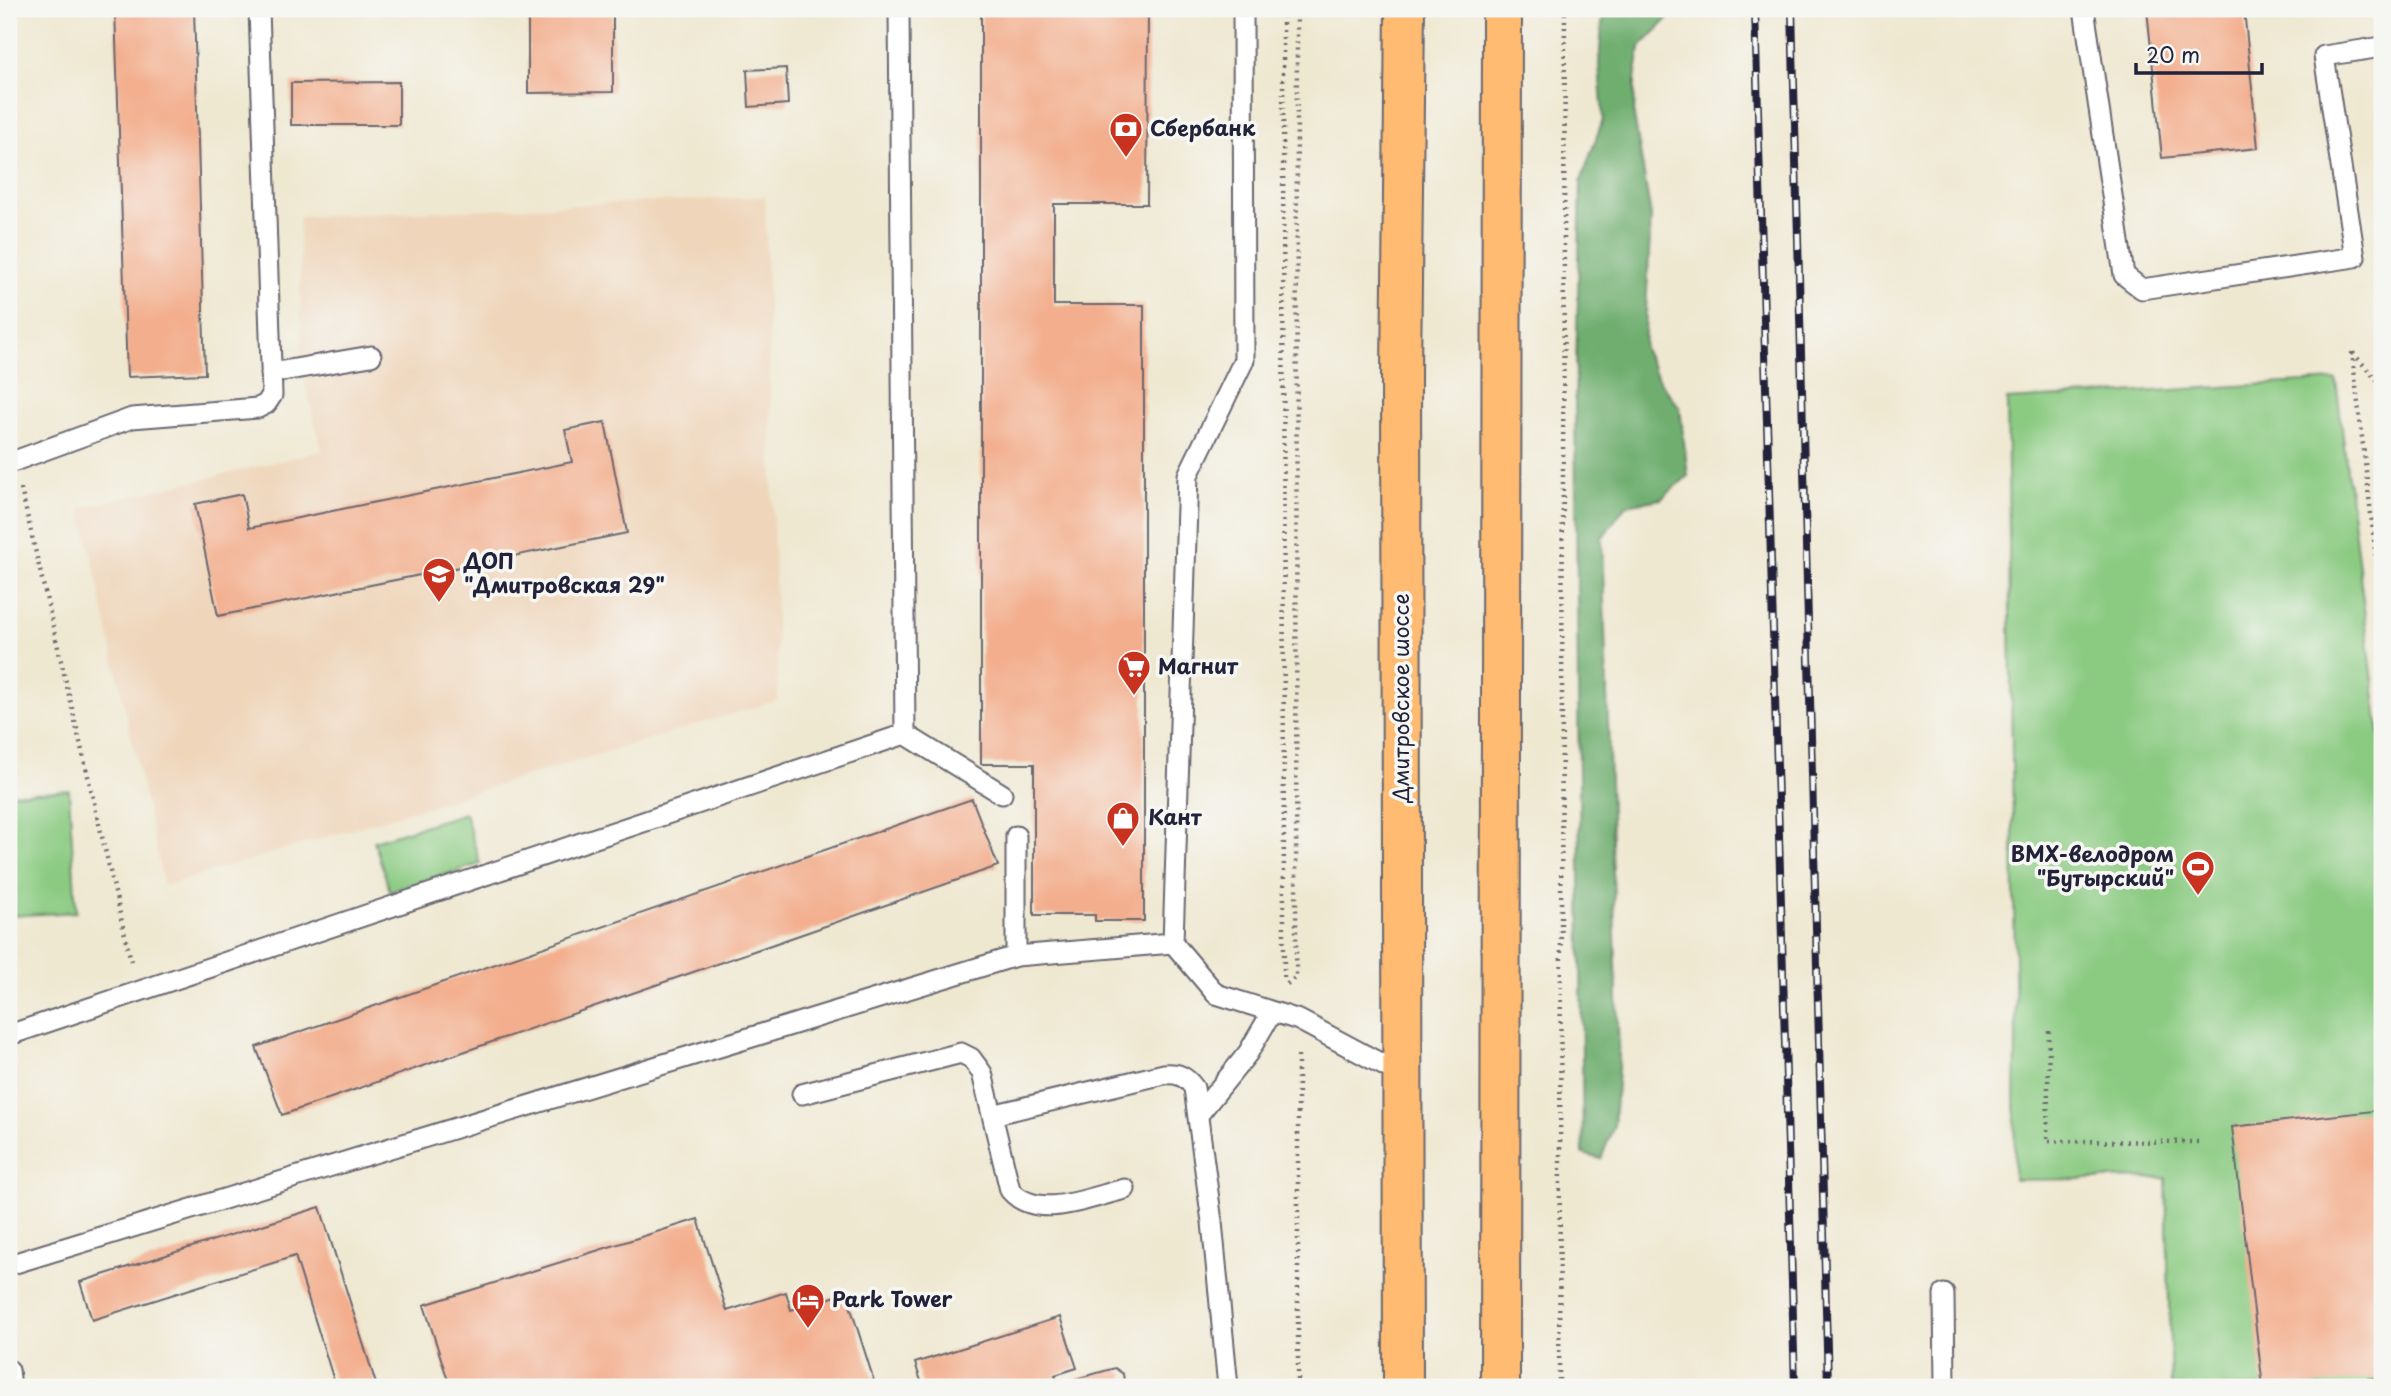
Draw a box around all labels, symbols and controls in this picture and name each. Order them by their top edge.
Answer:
scale bar [2136,32,2262,76]
text: 20 m [2146,38,2200,70]
bank icon: Сбербанк [1107,110,1145,159]
place label: Сбербанк [1150,111,1256,143]
place label: ДОП "Дмитровская 29" [463,544,665,600]
school or university icon: ДОП "Дмитровская 29" [420,555,458,604]
street label: Дмитровское шоссе [1384,593,1416,804]
supermarket icon: Магнит [1115,648,1153,697]
place label: Магнит [1158,649,1239,681]
shop icon: Кант [1104,799,1142,848]
place label: Кант [1148,800,1202,832]
place label: BMX-велодром "Бутырский" [2011,837,2174,893]
sports icon: BMX-велодром "Бутырский" [2179,848,2217,897]
hotel icon: Park Tower [789,1281,827,1330]
place label: Park Tower [832,1282,953,1314]

